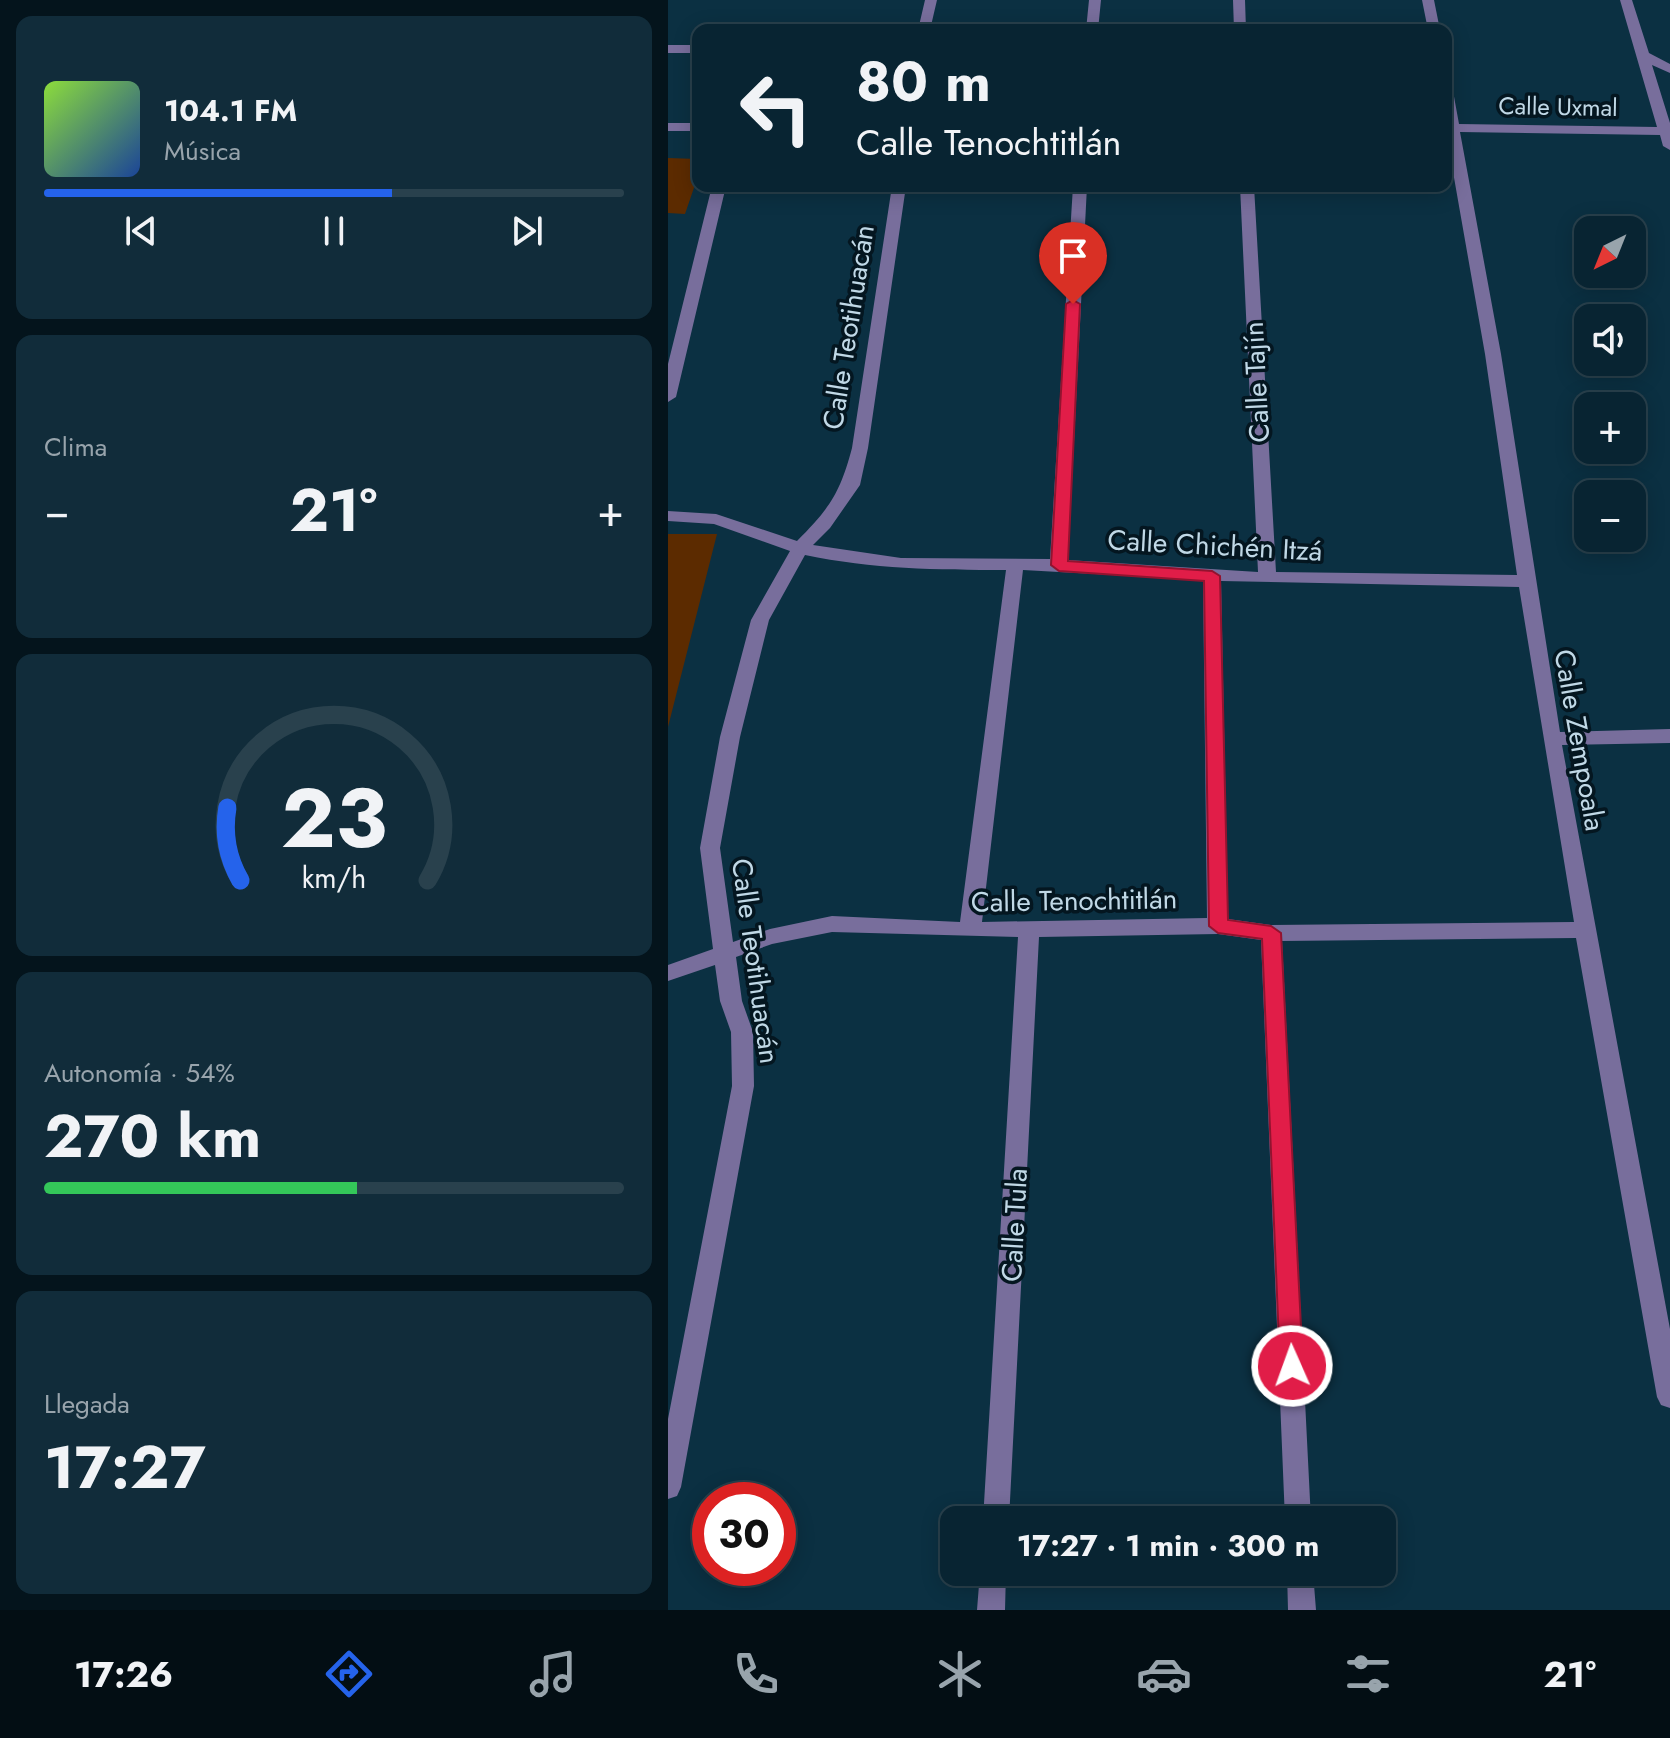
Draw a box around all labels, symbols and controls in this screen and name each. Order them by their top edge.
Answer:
text: 80 m [856,41,991,122]
icon: left [724,56,828,160]
street label: Calle Uxmal [1498,88,1618,125]
text: 104.1 FM [164,89,297,132]
text: Calle Tenochtitlán [856,116,1122,168]
text: Música [164,132,241,170]
icon: previous [119,209,163,253]
icon: pause [312,209,356,253]
icon: next [505,209,549,253]
north arrow [1574,216,1646,288]
map controls [1574,216,1646,552]
street label: Calle Teotihuacán [812,222,885,432]
pin [1039,222,1107,304]
icon: arrive [1051,234,1095,278]
button: sound [1574,304,1646,376]
street label: Calle Tajín [1233,320,1280,443]
button: + [1574,392,1646,464]
text: Clima [44,428,107,466]
text: 21° [290,467,377,554]
text: − [44,479,70,543]
text: + [597,479,624,543]
button: − [1574,480,1646,552]
street label: Calle Chichén Itzá [1106,519,1323,572]
street label: Calle Zempoala [1543,646,1616,834]
text: 23 [281,758,387,878]
street label: Calle Teotihuacán [721,856,790,1066]
text: km/h [302,857,366,899]
street label: Calle Tenochtitlán [970,878,1178,923]
text: Autonomía · 54% [44,1054,235,1092]
text: 270 km [44,1093,261,1180]
street label: Calle Tula [991,1167,1038,1283]
position arrow [1250,1324,1334,1408]
text: Llegada [44,1385,130,1423]
text: 17:27 [44,1424,206,1511]
speed limit sign: 30 [692,1482,796,1586]
text: 17:27 · 1 min · 300 m [1017,1524,1319,1567]
icon: directions [321,1646,377,1702]
icon: music [525,1646,581,1702]
icon: phone [728,1646,784,1702]
icon: climate [932,1646,988,1702]
icon: car [1136,1646,1192,1702]
icon: filters [1340,1646,1396,1702]
text: 17:26 [74,1648,173,1700]
text: 21° [1543,1648,1596,1700]

